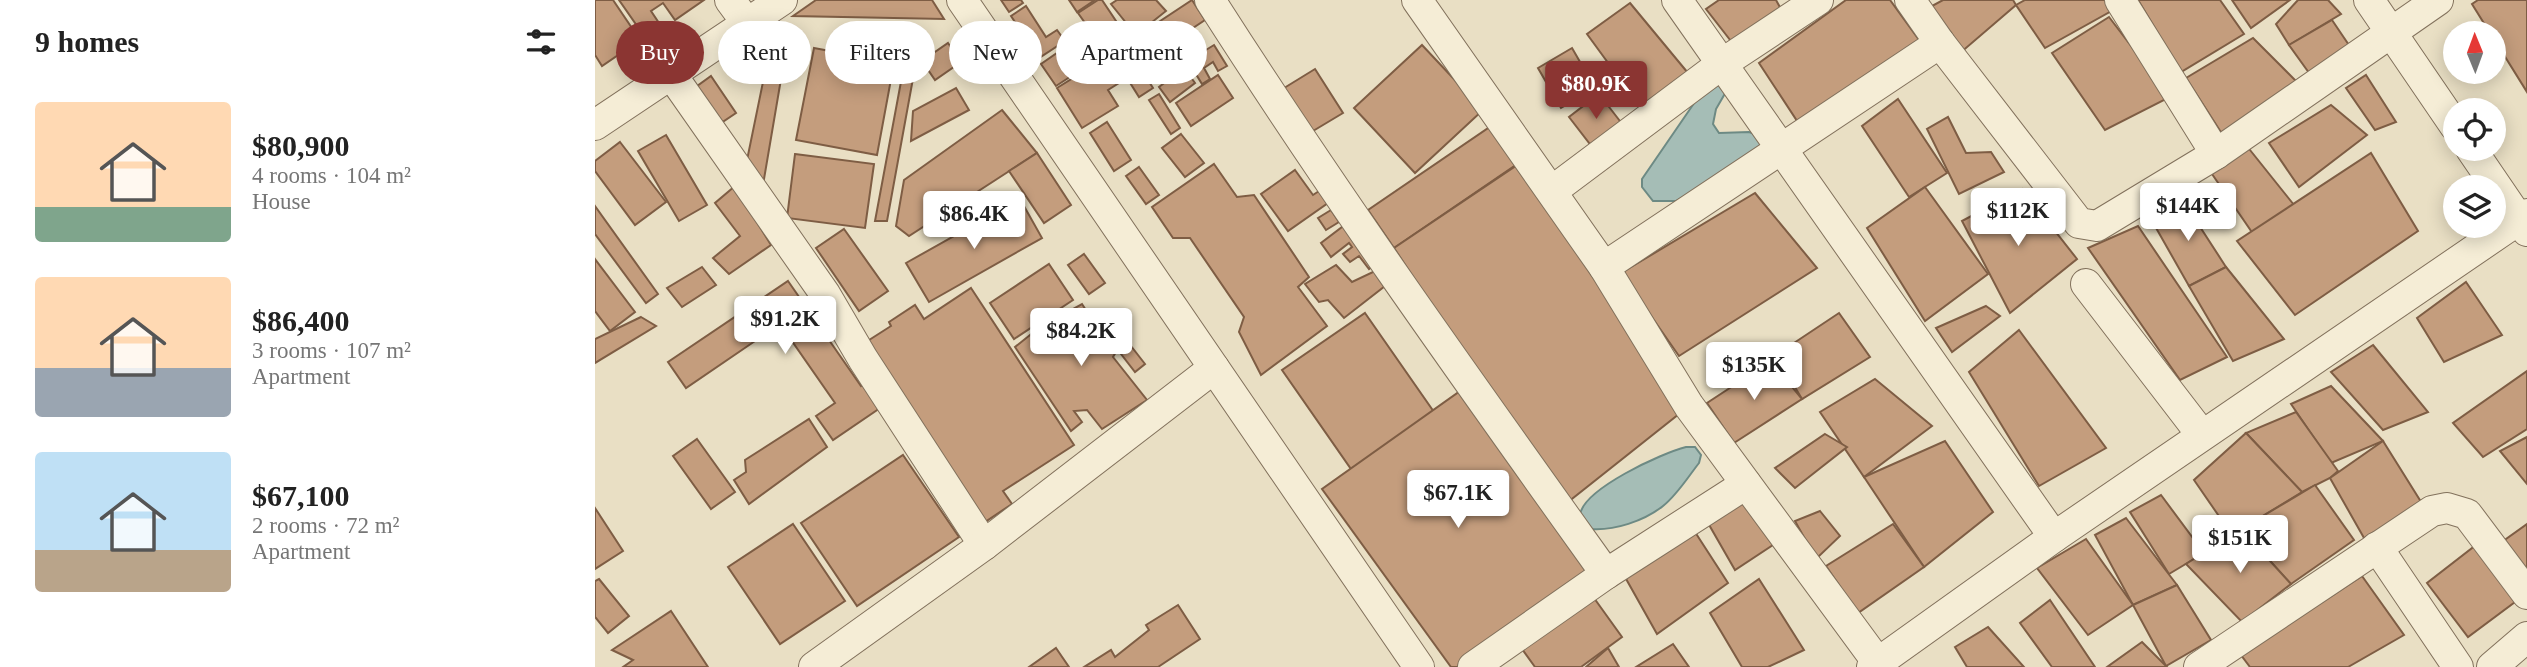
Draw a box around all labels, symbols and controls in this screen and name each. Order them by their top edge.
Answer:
chip: Buy [616,21,704,84]
chip: Rent [718,21,811,84]
chip: Filters [825,21,935,84]
chip: New [949,21,1042,84]
chip: Apartment [1056,21,1207,84]
north arrow [2443,21,2506,84]
map controls [2443,21,2506,238]
icon: filters [522,23,560,61]
text: 9 homes [35,25,139,58]
pin: $80.9K [1539,61,1653,121]
text: $80.9K [1561,71,1631,96]
button: locate [2443,98,2506,161]
text: $80,900 [252,129,350,162]
icon: home [91,130,175,214]
text: 4 rooms · 104 m² [252,163,411,188]
button: layers [2443,175,2506,238]
pin: $144K [2139,184,2237,243]
pin: $112K [1969,188,2067,248]
text: House [252,189,311,214]
pin: $86.4K [917,191,1031,251]
text: $144K [2156,193,2220,218]
text: $112K [1987,198,2049,223]
text: $86.4K [939,201,1009,226]
pin: $91.2K [728,296,842,356]
text: $86,400 [252,304,350,337]
icon: home [91,305,175,389]
text: $91.2K [750,306,820,331]
pin: $84.2K [1024,308,1138,368]
text: $84.2K [1046,318,1116,343]
text: 3 rooms · 107 m² [252,338,411,363]
pin: $135K [1705,342,1803,402]
text: $135K [1722,352,1786,377]
text: Apartment [252,364,350,389]
pin: $67.1K [1401,470,1515,530]
text: $67,100 [252,479,350,512]
icon: home [91,480,175,564]
text: $67.1K [1423,480,1493,505]
text: 2 rooms · 72 m² [252,513,399,538]
pin: $151K [2191,516,2289,575]
text: $151K [2208,525,2272,550]
text: Apartment [252,539,350,564]

